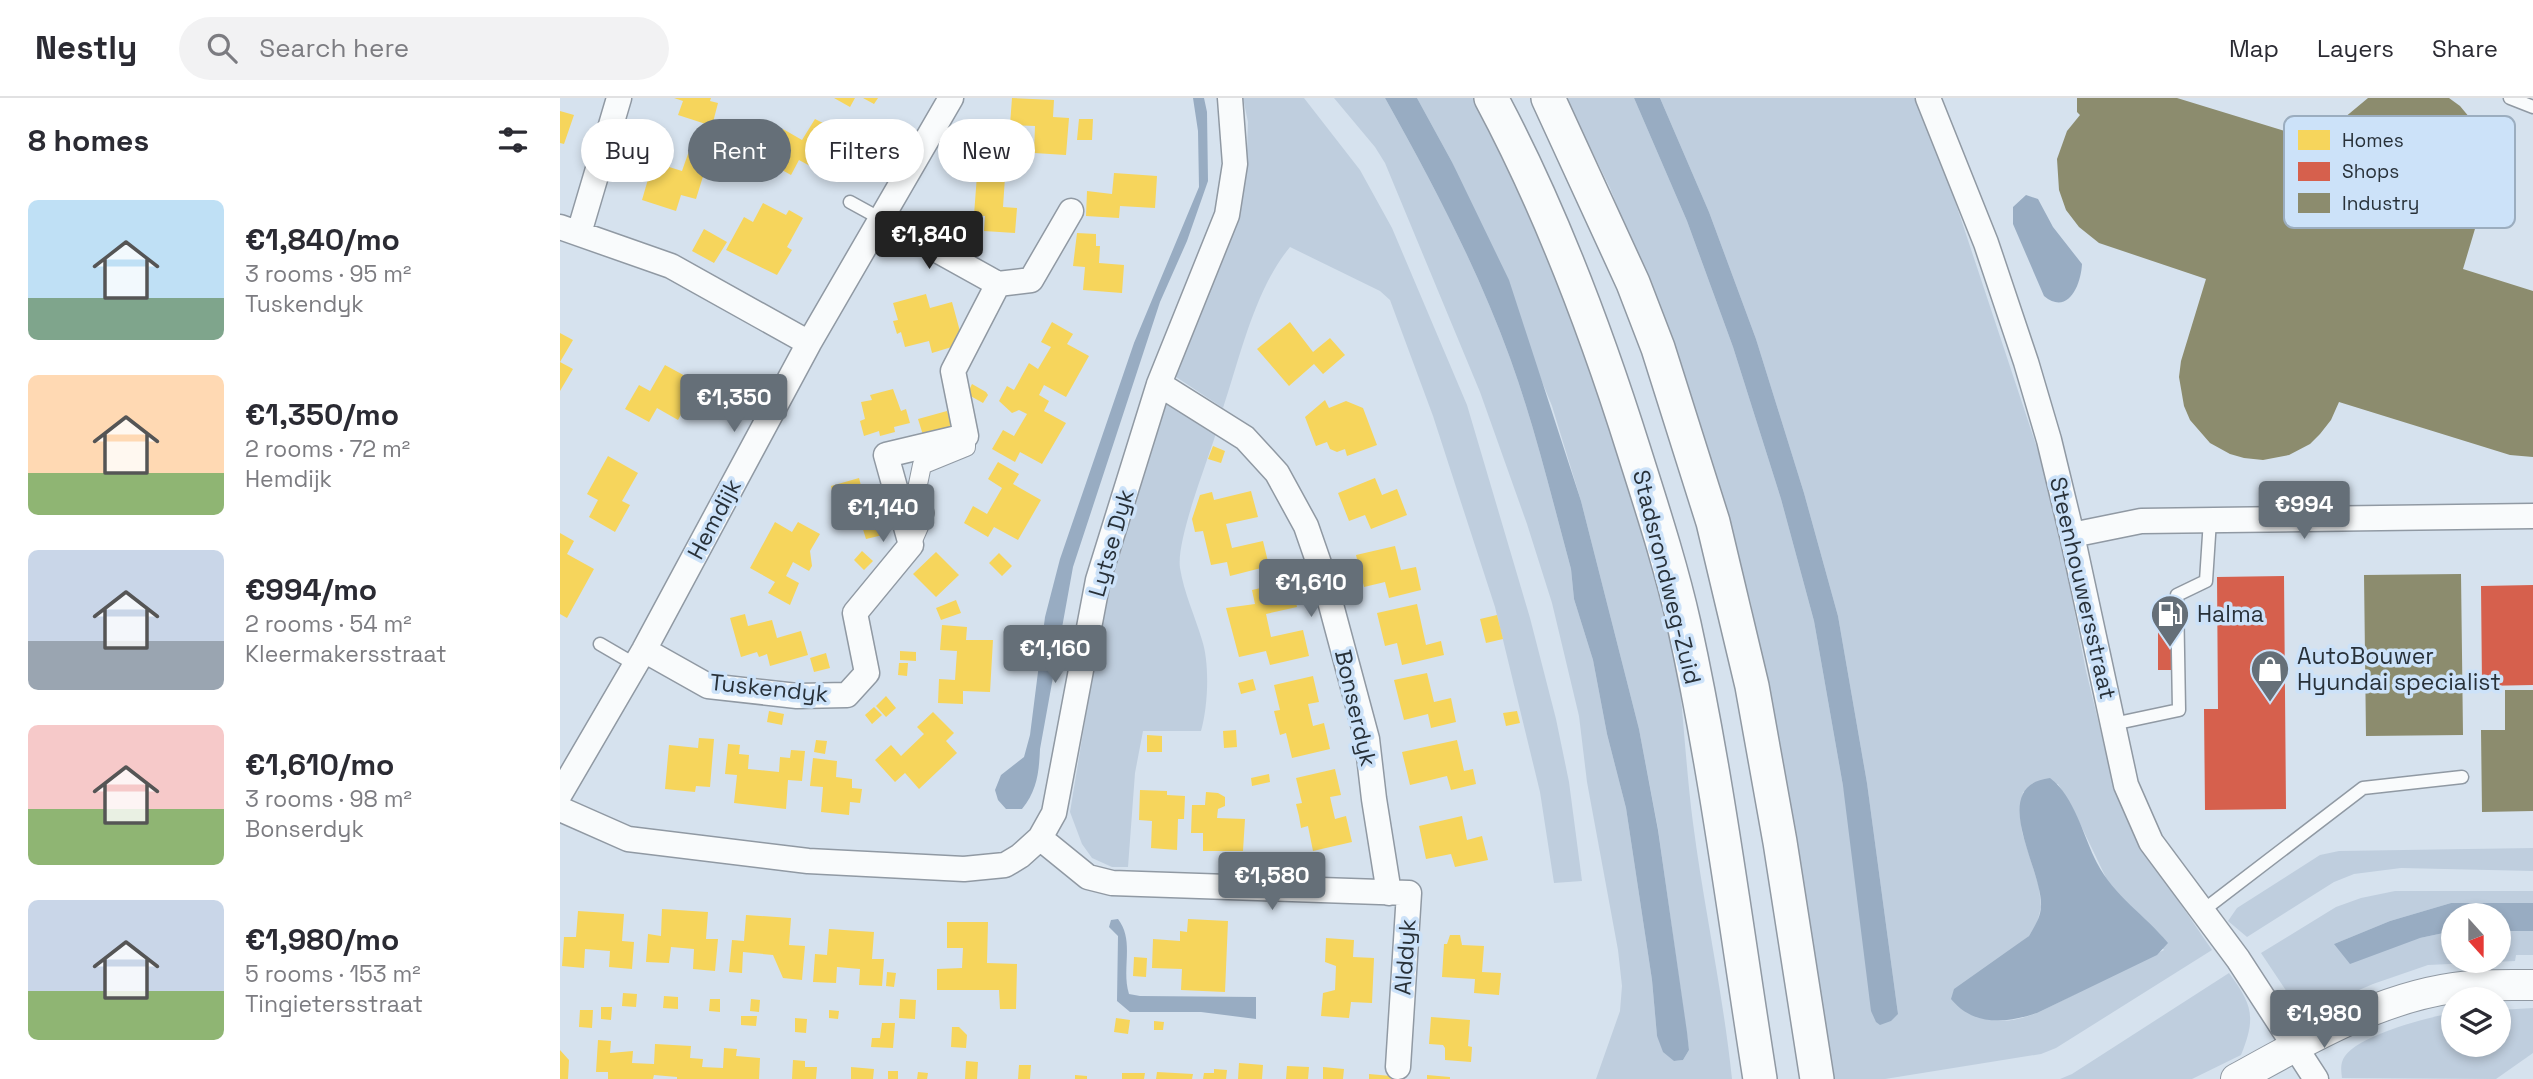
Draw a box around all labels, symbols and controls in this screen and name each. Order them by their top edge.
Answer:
search box [179,17,669,80]
text: Nestly [35,27,137,69]
icon: search [203,29,241,67]
text: Search here [259,31,409,65]
text: Map [2229,33,2279,64]
text: Layers [2317,33,2394,64]
text: Share [2432,33,2498,64]
legend [2284,116,2515,228]
chip: Buy [581,119,674,182]
chip: Rent [688,119,791,182]
chip: Filters [805,119,924,182]
chip: New [938,119,1035,182]
text: 8 homes [28,121,149,160]
icon: filters [494,121,532,159]
text: Homes [2342,128,2404,153]
text: Shops [2342,159,2399,184]
text: Industry [2342,191,2419,216]
pin: €1,840 [872,212,986,271]
text: €1,840 [891,219,967,249]
text: €1,840/mo [245,220,400,259]
icon: home [84,228,168,312]
text: 3 rooms · 95 m² [245,259,411,289]
text: Tuskendyk [245,289,364,319]
pin: €1,350 [677,374,791,434]
text: €1,350 [696,382,772,412]
text: €1,350/mo [245,395,399,434]
icon: home [84,403,168,487]
text: 2 rooms · 72 m² [245,434,410,464]
text: Hemdijk [245,464,332,494]
street label: Stadsrondweg-Zuid [1626,467,1708,687]
street label: Hemdijk [680,474,748,564]
street label: Steenhouwersstraat [2043,474,2123,702]
pin: €994 [2263,482,2345,541]
pin: €1,140 [826,484,940,544]
street label: Lytse Dyk [1081,486,1141,600]
text: €994 [2275,489,2333,519]
text: €1,140 [847,492,919,522]
pin: €1,610 [1254,560,1368,619]
text: €1,610 [1275,567,1347,597]
text: €994/mo [245,570,377,609]
icon: home [84,578,168,662]
fuel station icon: Halma [2149,593,2191,648]
place label: Halma [2197,599,2264,629]
text: 2 rooms · 54 m² [245,609,412,639]
pin: €1,160 [998,626,1112,685]
text: €1,160 [1019,633,1091,663]
text: Kleermakersstraat [245,639,447,669]
place label: AutoBouwer Hyundai specialist [2297,641,2501,697]
street label: Bonserdyk [1328,647,1384,769]
shop icon: AutoBouwer Hyundai specialist [2249,648,2291,703]
street label: Tuskendyk [708,667,830,709]
text: €1,610/mo [245,745,394,784]
icon: home [84,753,168,837]
text: 3 rooms · 98 m² [245,784,412,814]
text: Bonserdyk [245,814,364,844]
pin: €1,580 [1215,852,1329,912]
text: €1,580 [1234,860,1310,890]
north arrow [2441,903,2511,973]
map controls [2441,903,2511,1057]
street label: Alddyk [1387,918,1423,996]
text: €1,980/mo [245,920,399,959]
icon: home [84,928,168,1012]
text: 5 rooms · 153 m² [245,959,421,989]
button: layers [2441,987,2511,1057]
text: Tingietersstraat [245,989,423,1019]
pin: €1,980 [2267,990,2381,1050]
text: €1,980 [2286,998,2362,1028]

